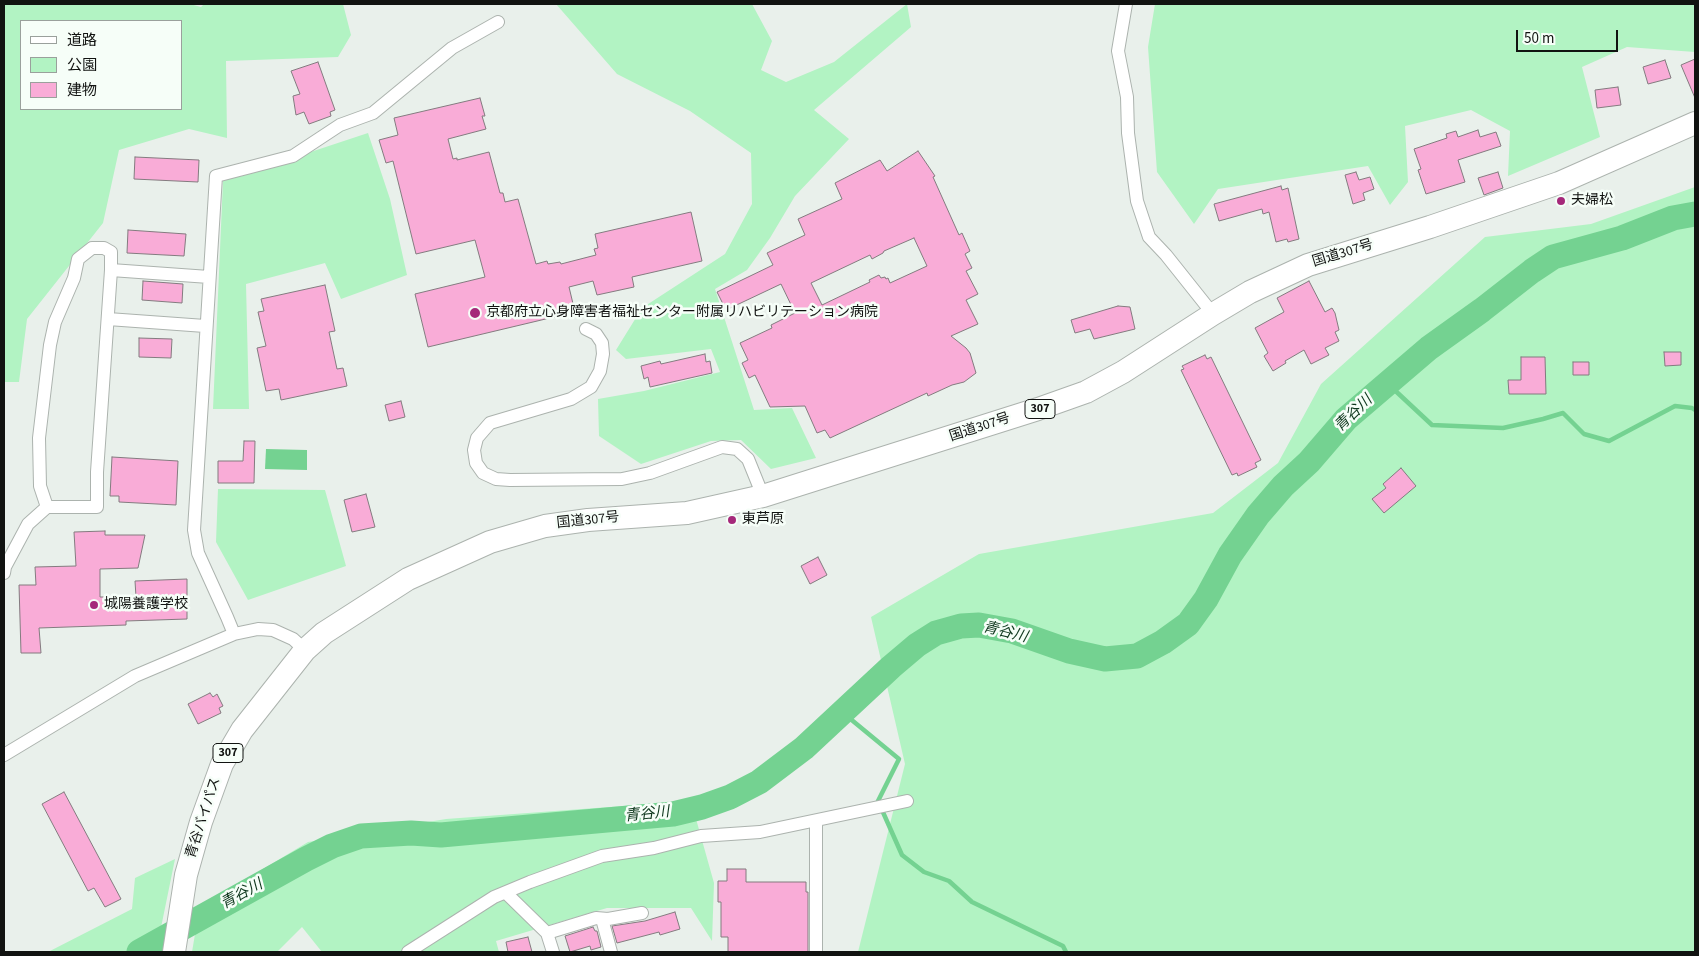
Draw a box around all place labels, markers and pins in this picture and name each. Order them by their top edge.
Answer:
place label: 夫婦松 [1571,193,1613,209]
marker: 夫婦松 [1555,195,1567,207]
place label: 京都府立心身障害者福祉センター附属リハビリテーション病院 [486,305,878,321]
marker: 京都府立心身障害者福祉センター附属リハビリテーション病院 [468,306,482,320]
place label: 東芦原 [742,512,784,528]
marker: 東芦原 [726,514,738,526]
place label: 城陽養護学校 [104,597,188,613]
marker: 城陽養護学校 [88,599,100,611]

